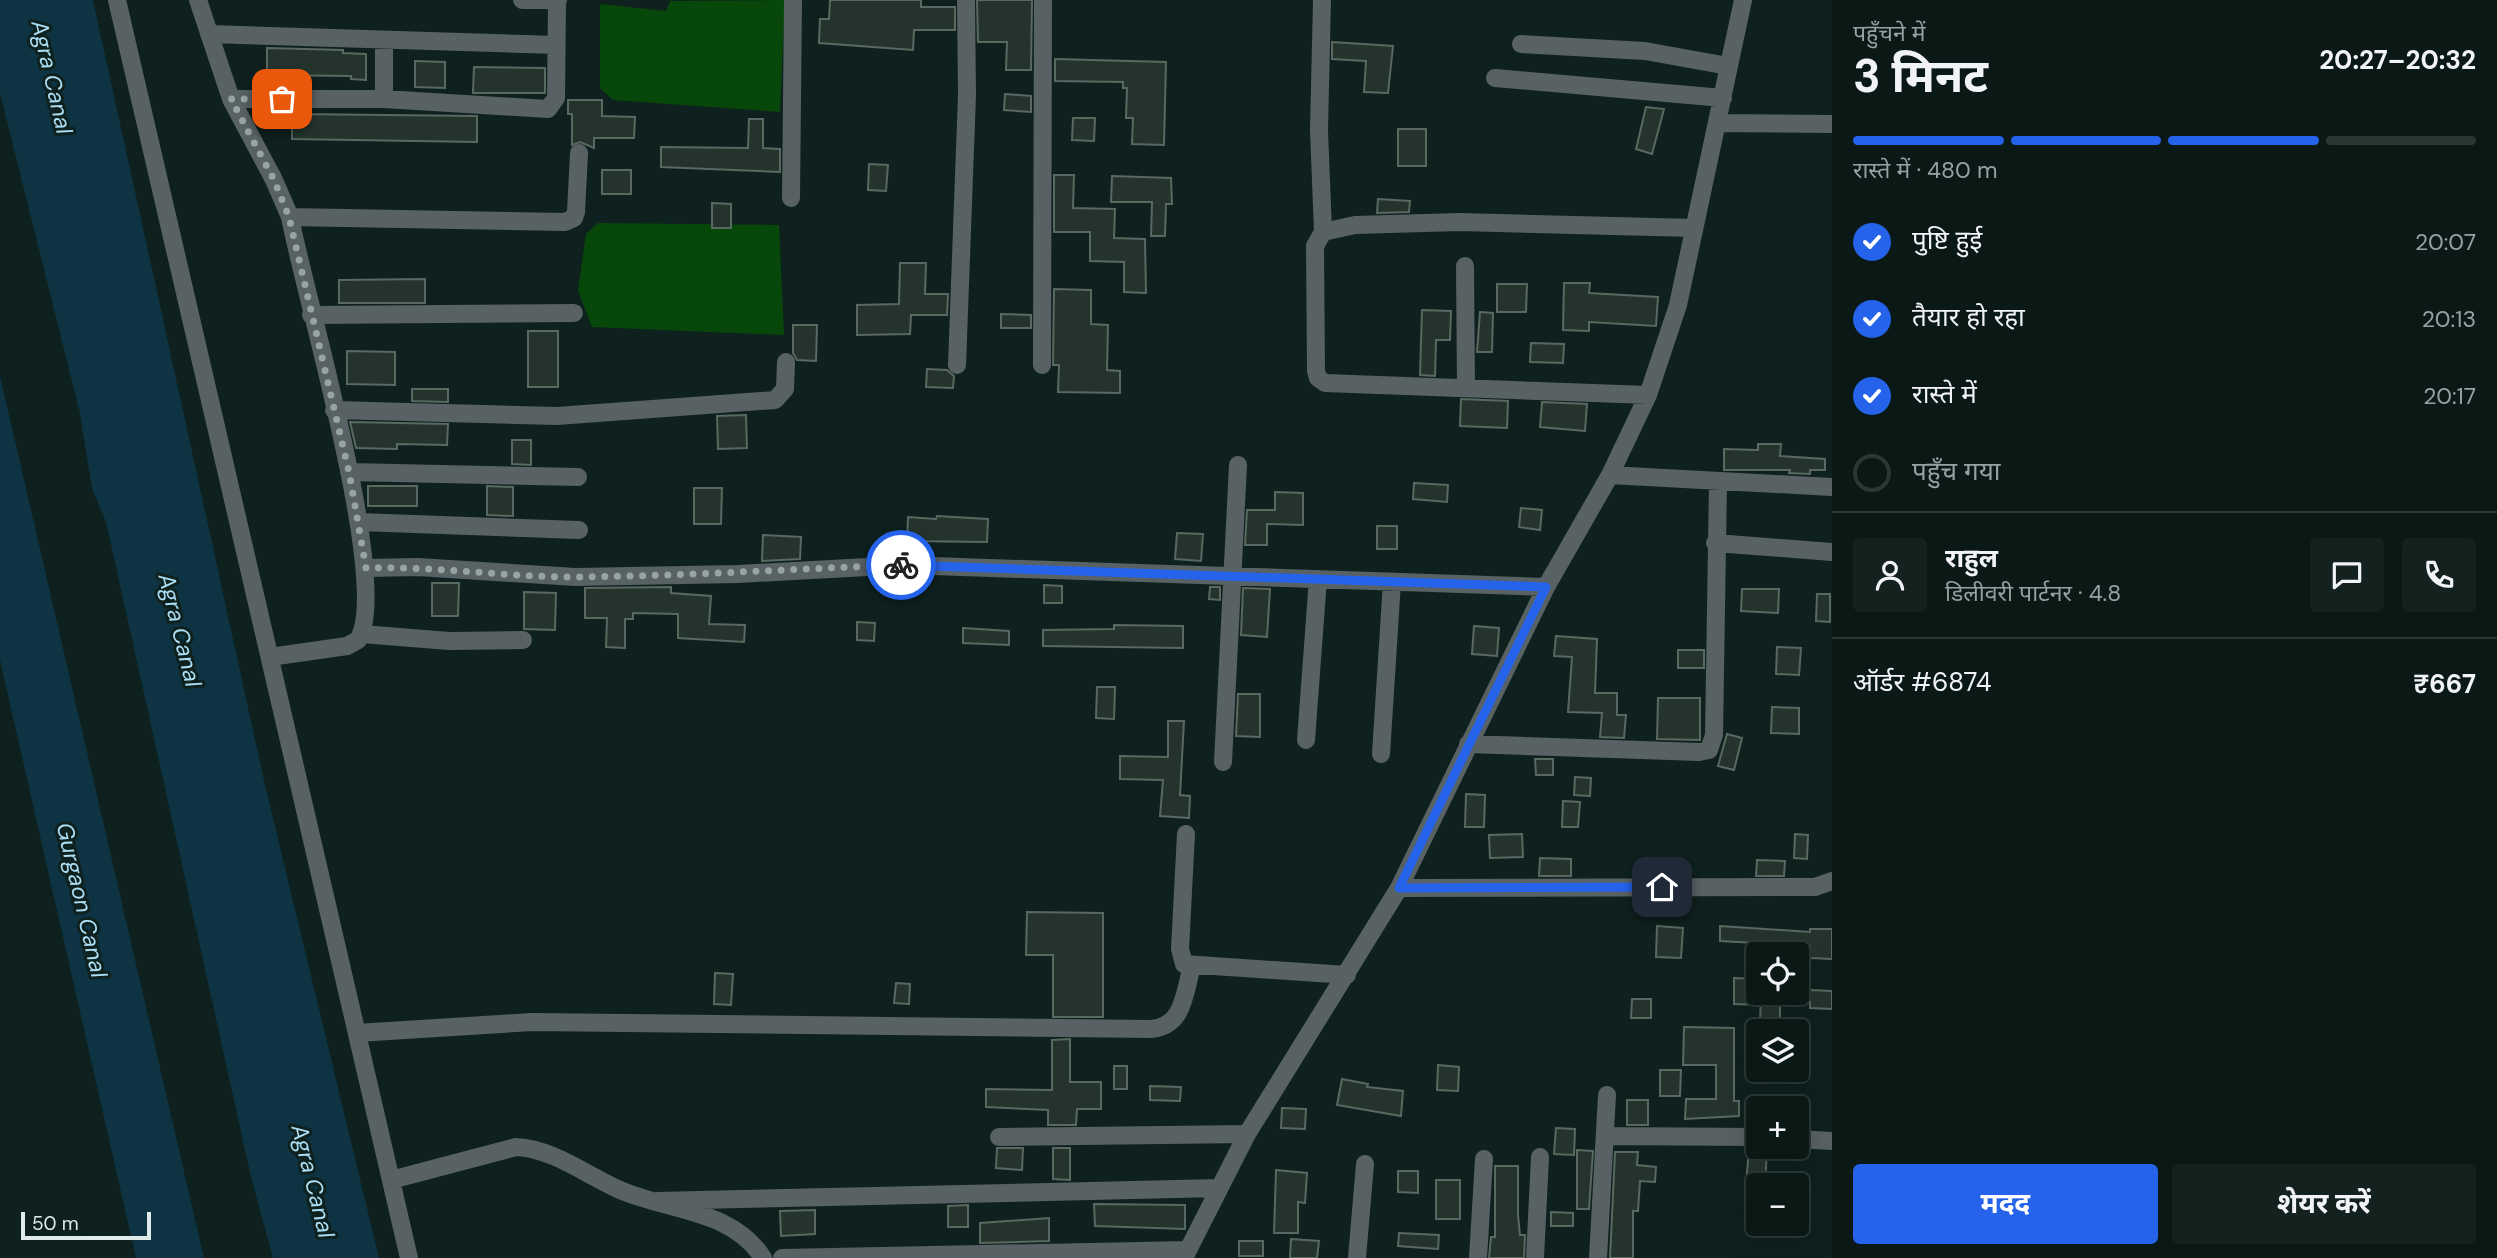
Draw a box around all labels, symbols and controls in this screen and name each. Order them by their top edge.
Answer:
water label: Agra Canal [24,16,80,138]
text: पहुँचने में [1853,18,1926,48]
text: 20:27–20:32 [2319,43,2476,77]
text: 3 मिनट [1853,46,1988,106]
pin [252,69,312,129]
icon: bag [263,80,301,118]
text: रास्ते में · 480 m [1853,155,1997,185]
icon: check [1853,223,1891,261]
text: पुष्टि हुई [1912,223,1982,257]
text: 20:07 [2415,227,2476,257]
icon: check [1853,300,1891,338]
text: तैयार हो रहा [1912,300,2025,334]
text: 20:13 [2422,304,2476,334]
icon: check [1853,377,1891,415]
text: रास्ते में [1912,377,1977,411]
text: 20:17 [2423,381,2476,411]
text: पहुँच गया [1912,454,2000,488]
courier [866,530,936,600]
button: person [1853,538,1927,612]
button: chat [2310,538,2384,612]
button: phone [2402,538,2476,612]
text: राहुल [1945,541,1998,575]
icon: bike [882,546,920,584]
water label: Agra Canal [151,569,209,691]
text: डिलीवरी पार्टनर · 4.8 [1945,578,2121,608]
text: ऑर्डर #6874 [1853,665,1992,699]
text: ₹667 [2413,667,2476,701]
water label: Gurgaon Canal [50,819,115,981]
pin [1632,857,1692,917]
icon: home [1643,868,1681,906]
map controls [1746,942,1809,1236]
button: locate [1746,942,1809,1005]
button: layers [1746,1019,1809,1082]
button: + [1746,1096,1809,1159]
water label: Agra Canal [284,1120,342,1242]
button: मदद [1853,1164,2158,1244]
button: शेयर करें [2172,1164,2476,1244]
button: − [1746,1173,1809,1236]
scale bar [21,1209,150,1241]
text: 50 m [32,1211,79,1236]

